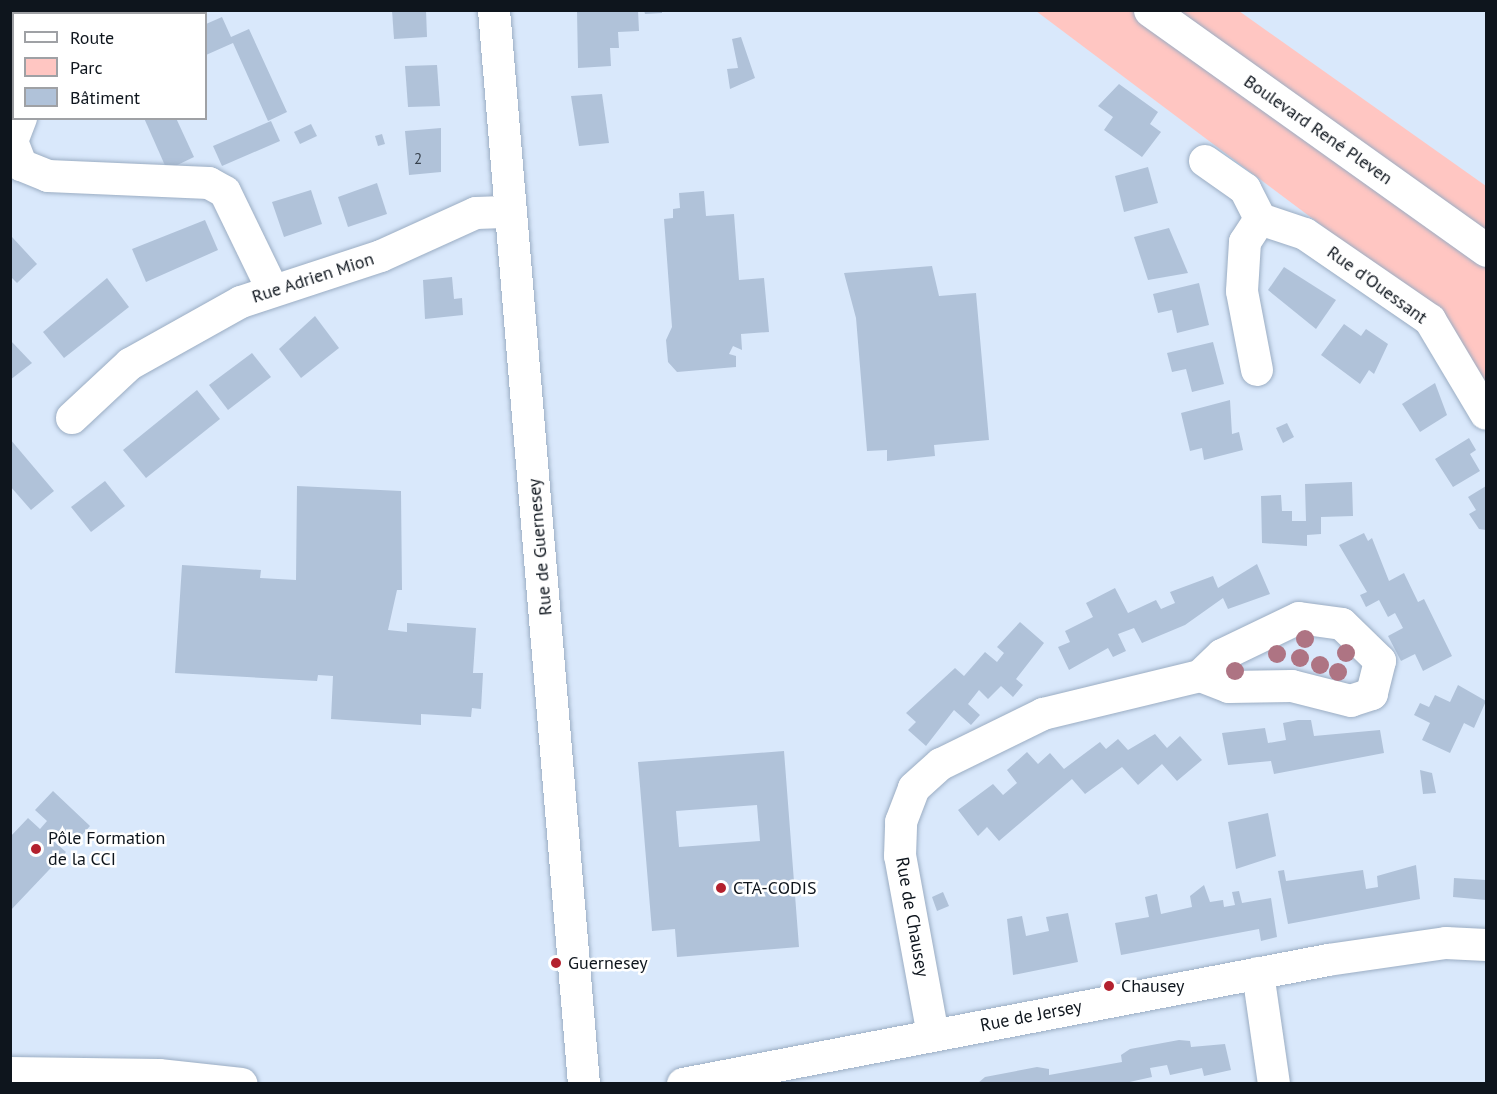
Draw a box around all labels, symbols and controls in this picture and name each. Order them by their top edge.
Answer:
legend [12,12,207,120]
text: Route [70,26,114,49]
text: Parc [70,56,103,79]
street label: Boulevard René Pleven [1240,71,1396,189]
text: Bâtiment [70,86,140,109]
house number: 2 [414,150,422,168]
street label: Rue d'Ouessant [1323,242,1431,328]
street label: Rue Adrien Mion [249,248,377,308]
street label: Rue de Guernesey [523,478,557,616]
place label: Pôle Formation de la CCI [48,828,165,870]
marker: Pôle Formation de la CCI [29,842,43,856]
street label: Rue de Chausey [891,855,933,979]
place label: CTA-CODIS [733,877,817,899]
marker: CTA-CODIS [714,881,728,895]
place label: Guernesey [568,952,648,974]
marker: Guernesey [549,956,563,970]
place label: Chausey [1121,975,1184,997]
marker: Chausey [1102,979,1116,993]
street label: Rue de Jersey [978,996,1084,1036]

